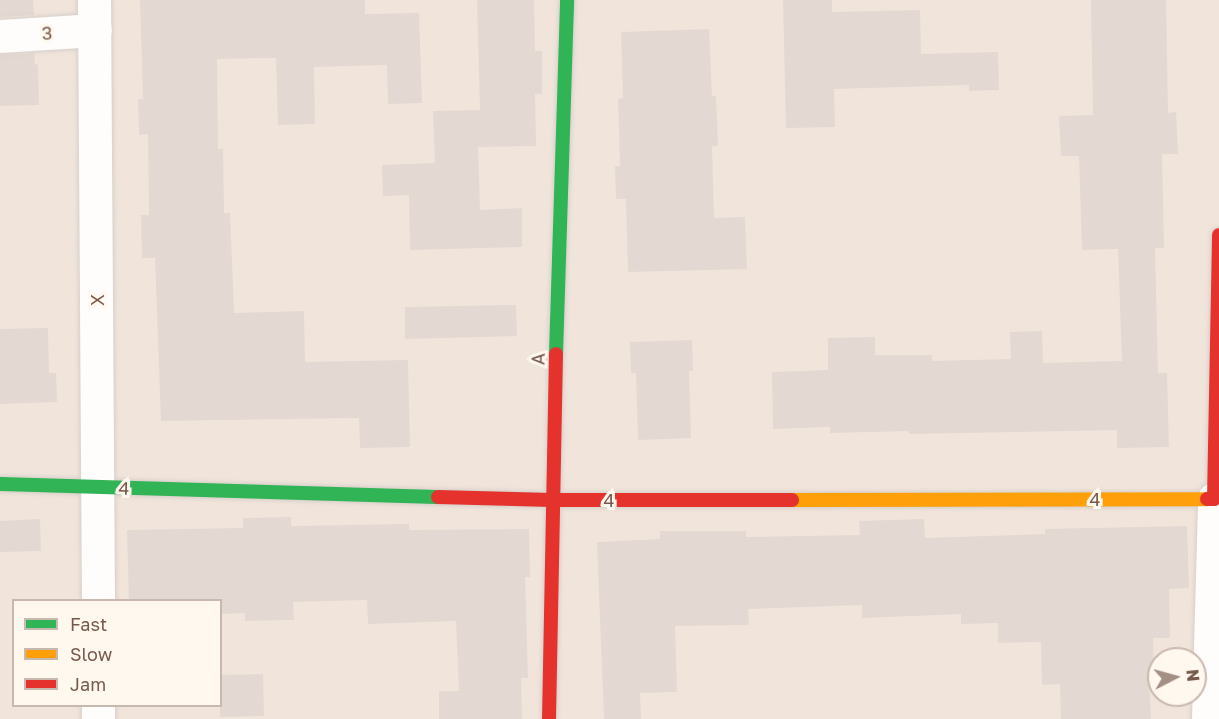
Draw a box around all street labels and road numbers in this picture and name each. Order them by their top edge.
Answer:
street label: 3 [41,22,53,44]
street label: X [86,294,108,306]
street label: A [527,353,549,365]
street label: 4 [118,477,130,499]
street label: 4 [1090,488,1100,510]
street label: 4 [604,489,614,511]

